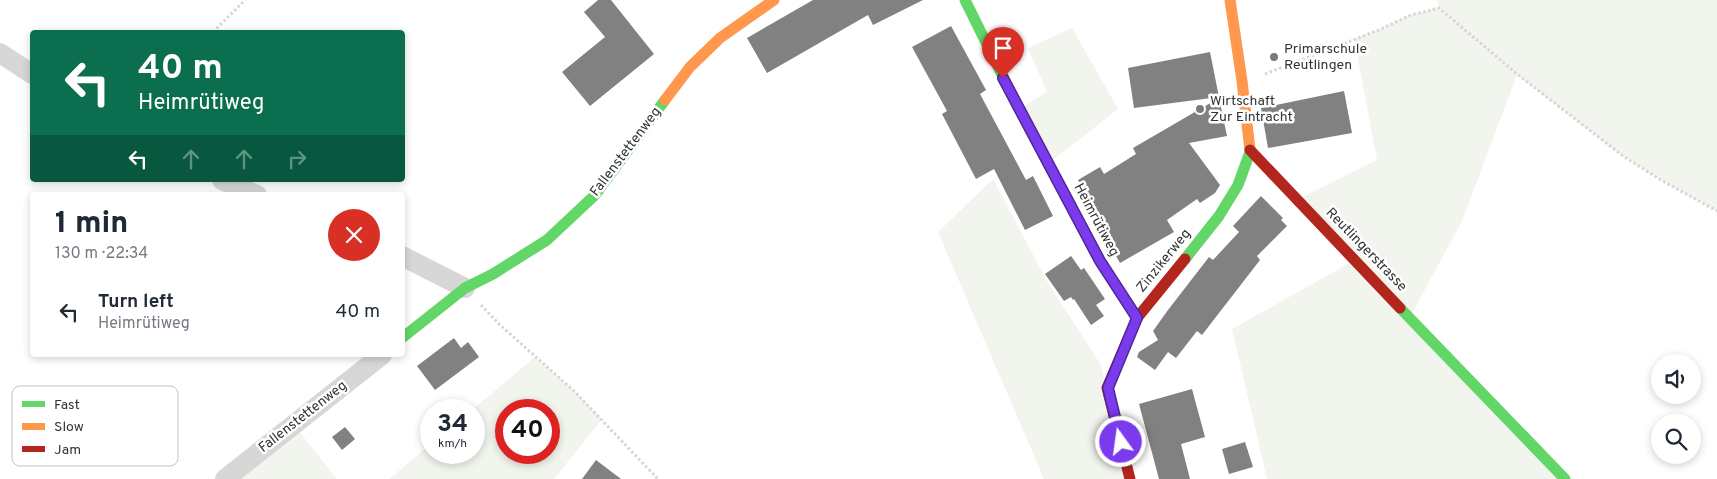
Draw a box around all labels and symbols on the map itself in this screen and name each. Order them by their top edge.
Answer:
pin [982,27,1024,78]
place label: Primarschule Reutlingen [1284,41,1367,74]
marker: Primarschule Reutlingen [1268,51,1280,63]
place label: Wirtschaft Zur Eintracht [1210,93,1293,126]
marker: Wirtschaft Zur Eintracht [1194,103,1206,115]
street label: Fallenstettenweg [587,104,665,200]
street label: Heimrütiweg [1070,181,1122,259]
street label: Reutlingerstrasse [1322,205,1410,295]
street label: Zinzikerweg [1133,226,1195,296]
street label: Fallenstettenweg [256,377,350,457]
legend [12,386,178,466]
text: Fast [54,397,80,414]
speed limit sign: 40 [495,399,560,464]
position arrow [1094,415,1146,467]
text: Slow [54,419,84,436]
text: Jam [54,442,81,459]

